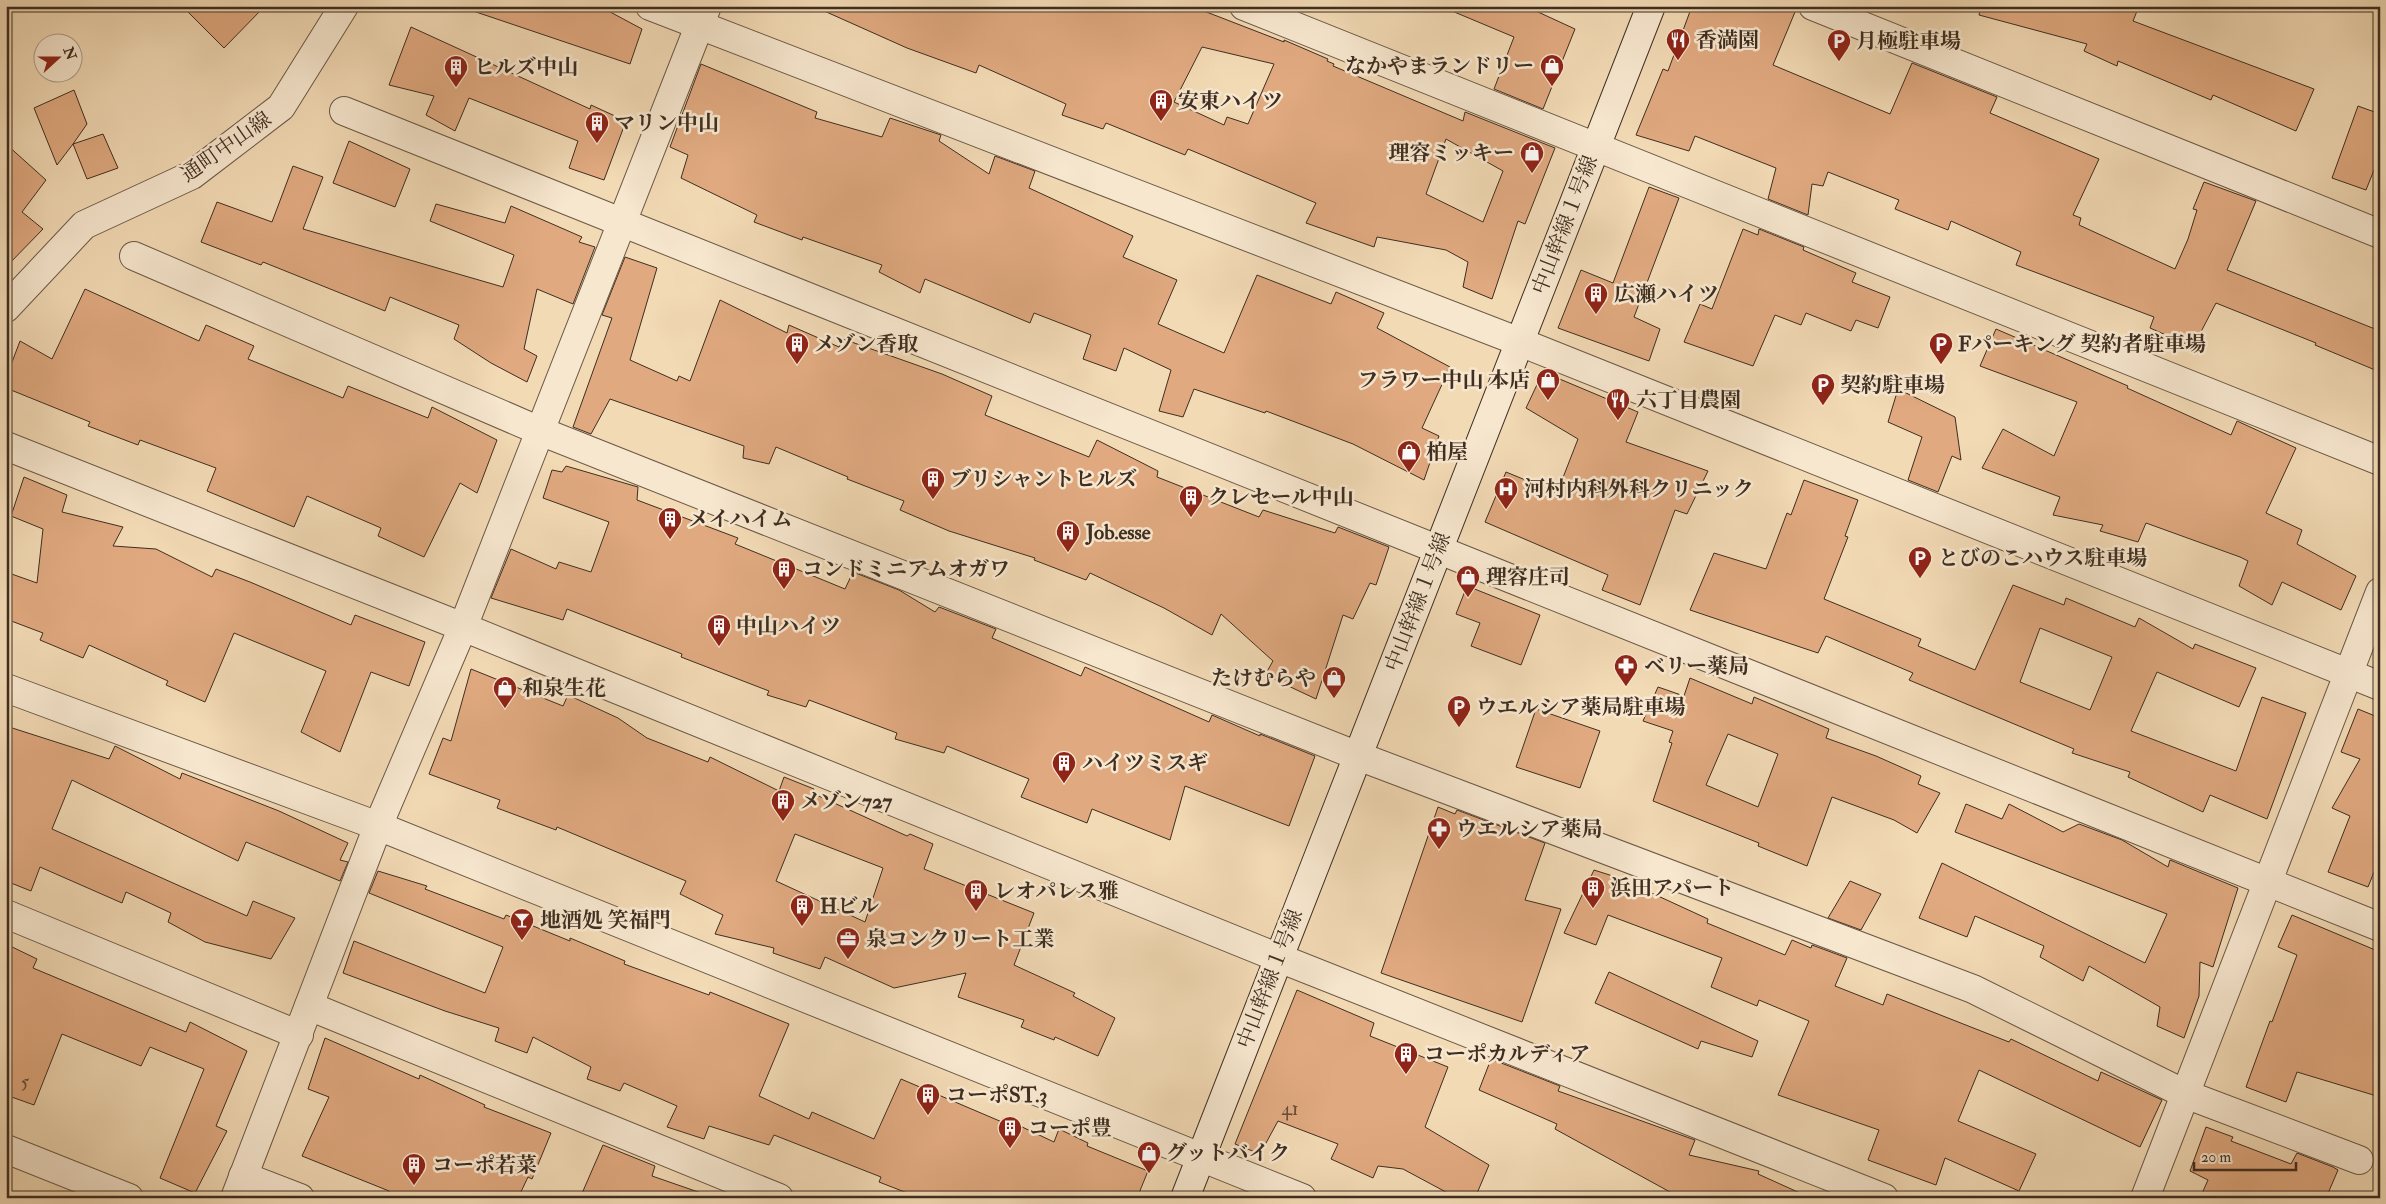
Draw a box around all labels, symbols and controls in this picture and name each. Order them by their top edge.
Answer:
restaurant icon: 香満園 [1665,27,1691,61]
place label: 香満園 [1696,27,1759,54]
parking icon: 月極駐車場 [1826,28,1852,62]
place label: 月極駐車場 [1856,28,1961,55]
north arrow [32,32,82,82]
text: N [59,44,80,63]
place label: なかやまランドリー [1345,53,1534,80]
shop icon: なかやまランドリー [1539,53,1565,87]
building icon: ヒルズ中山 [443,54,469,88]
place label: ヒルズ中山 [474,54,578,81]
building icon: 安東ハイツ [1148,88,1174,122]
place label: 安東ハイツ [1178,88,1283,115]
street label: 通町中山線 [175,106,277,188]
building icon: マリン中山 [584,110,610,144]
place label: マリン中山 [614,110,719,137]
place label: 理容ミッキー [1388,140,1514,167]
shop icon: 理容ミッキー [1519,140,1545,174]
street label: 中山幹線１号線 [1526,152,1604,298]
building icon: 広瀬ハイツ [1583,281,1609,315]
place label: 広瀬ハイツ [1614,281,1719,308]
building icon: メゾン香取 [784,331,810,365]
place label: メゾン香取 [814,331,918,358]
parking icon: Fパーキング 契約者駐車場 [1928,331,1954,365]
place label: Fパーキング 契約者駐車場 [1958,331,2206,358]
place label: フラワー中山 本店 [1358,367,1530,394]
shop icon: フラワー中山 本店 [1535,367,1561,401]
parking icon: 契約駐車場 [1810,372,1836,406]
place label: 契約駐車場 [1840,372,1945,399]
restaurant icon: 六丁目農園 [1605,387,1631,421]
place label: 六丁目農園 [1636,387,1741,414]
shop icon: 柏屋 [1396,439,1422,473]
place label: 柏屋 [1426,439,1468,466]
building icon: ブリシャントヒルズ [920,466,946,500]
place label: ブリシャントヒルズ [950,466,1137,493]
hospital icon: 河村内科外科クリニック [1493,476,1519,510]
place label: 河村内科外科クリニック [1524,476,1754,503]
building icon: クレセール中山 [1178,484,1204,518]
place label: クレセール中山 [1208,484,1354,511]
building icon: メイハイム [657,506,683,540]
place label: メイハイム [688,506,792,533]
building icon: Job.esse [1055,519,1081,553]
place label: Job.esse [1085,519,1151,546]
street label: 中山幹線１号線 [1379,529,1457,675]
parking icon: とびのこハウス駐車場 [1907,545,1933,579]
place label: とびのこハウス駐車場 [1938,545,2147,572]
building icon: コンドミニアムオガワ [771,556,797,590]
place label: コンドミニアムオガワ [802,556,1010,583]
shop icon: 理容庄司 [1455,564,1481,598]
place label: 理容庄司 [1486,564,1570,591]
building icon: 中山ハイツ [706,613,732,647]
place label: 中山ハイツ [736,613,841,640]
pharmacy icon: ベリー薬局 [1613,653,1639,687]
place label: ベリー薬局 [1644,653,1749,680]
place label: たけむらや [1211,665,1316,692]
shop icon: たけむらや [1321,665,1347,699]
shop icon: 和泉生花 [492,675,518,709]
place label: 和泉生花 [522,675,606,702]
parking icon: ウエルシア薬局駐車場 [1446,694,1472,728]
place label: ウエルシア薬局駐車場 [1476,694,1685,721]
building icon: ハイツミスギ [1051,750,1077,784]
place label: ハイツミスギ [1082,750,1208,777]
building icon: メゾン727 [770,788,796,822]
place label: メゾン727 [800,788,893,815]
pharmacy icon: ウエルシア薬局 [1426,816,1452,850]
place label: ウエルシア薬局 [1456,816,1602,843]
building icon: 浜田アパート [1580,875,1606,909]
place label: 浜田アパート [1610,875,1734,902]
building icon: レオパレス雅 [963,878,989,912]
place label: レオパレス雅 [994,878,1119,905]
building icon: Hビル [789,893,815,927]
place label: Hビル [820,893,879,920]
street label: 中山幹線１号線 [1231,906,1309,1052]
bar icon: 地酒処 笑福門 [509,907,535,941]
place label: 地酒処 笑福門 [540,907,670,934]
office icon: 泉コンクリート工業 [835,926,861,960]
place label: 泉コンクリート工業 [866,926,1055,953]
building icon: コーポカルディア [1393,1041,1419,1075]
place label: コーポカルディア [1424,1041,1590,1068]
house number: 5 [21,1070,30,1094]
building icon: コーポST.3 [915,1082,941,1116]
place label: コーポST.3 [946,1082,1047,1109]
house number: 41 [1281,1097,1299,1121]
building icon: コーポ豊 [997,1115,1023,1149]
place label: コーポ豊 [1028,1115,1112,1142]
scale bar [2194,1139,2296,1171]
shop icon: グットバイク [1136,1140,1162,1174]
place label: グットバイク [1166,1140,1290,1167]
text: 20 m [2201,1148,2231,1167]
building icon: コーポ若菜 [401,1152,427,1186]
place label: コーポ若菜 [432,1152,537,1179]

